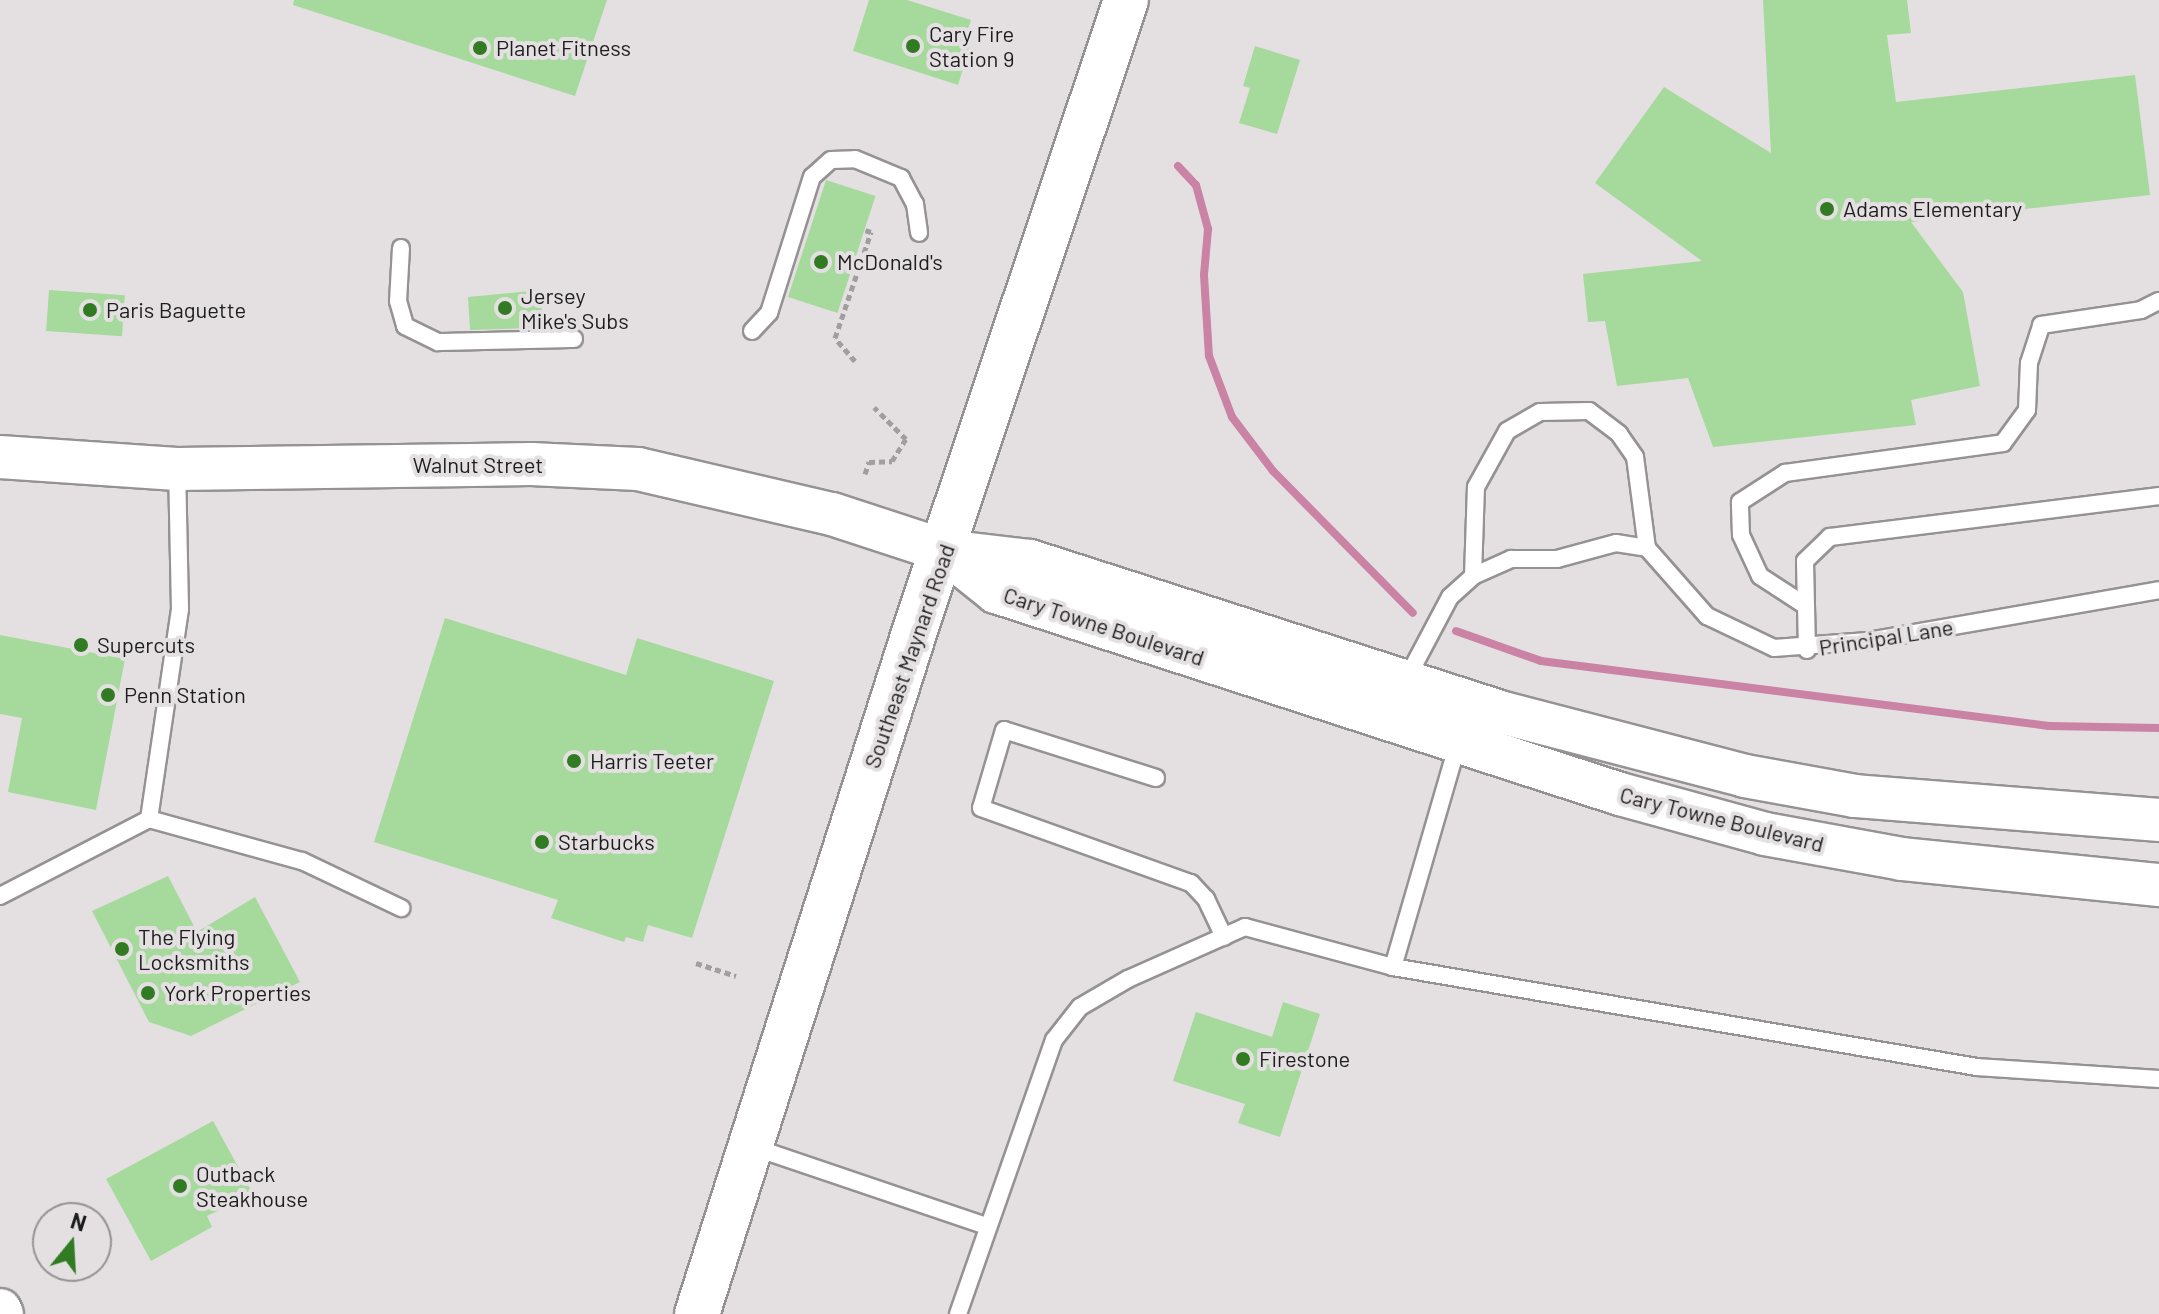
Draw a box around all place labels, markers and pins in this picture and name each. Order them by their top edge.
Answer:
place label: Cary Fire Station 9 [929,20,1014,72]
place label: Planet Fitness [496,35,631,61]
marker: Cary Fire Station 9 [904,37,922,55]
marker: Planet Fitness [471,39,489,57]
place label: Adams Elementary [1843,196,2022,222]
marker: Adams Elementary [1818,200,1836,218]
place label: McDonald's [837,249,943,275]
marker: McDonald's [812,253,830,271]
place label: Jersey Mike's Subs [521,282,629,334]
place label: Paris Baguette [106,297,246,323]
marker: Jersey Mike's Subs [496,299,514,317]
marker: Paris Baguette [81,301,99,319]
place label: Supercuts [97,632,195,658]
marker: Supercuts [72,636,90,654]
place label: Penn Station [124,682,246,708]
marker: Penn Station [99,686,117,704]
place label: Harris Teeter [590,748,714,774]
marker: Harris Teeter [565,752,583,770]
place label: Starbucks [558,829,655,855]
marker: Starbucks [533,833,551,851]
place label: The Flying Locksmiths [138,923,250,974]
marker: The Flying Locksmiths [113,940,131,958]
place label: York Properties [164,980,311,1006]
marker: York Properties [139,984,157,1002]
place label: Firestone [1259,1046,1350,1072]
marker: Firestone [1234,1050,1252,1068]
place label: Outback Steakhouse [196,1160,308,1212]
marker: Outback Steakhouse [171,1177,189,1195]

